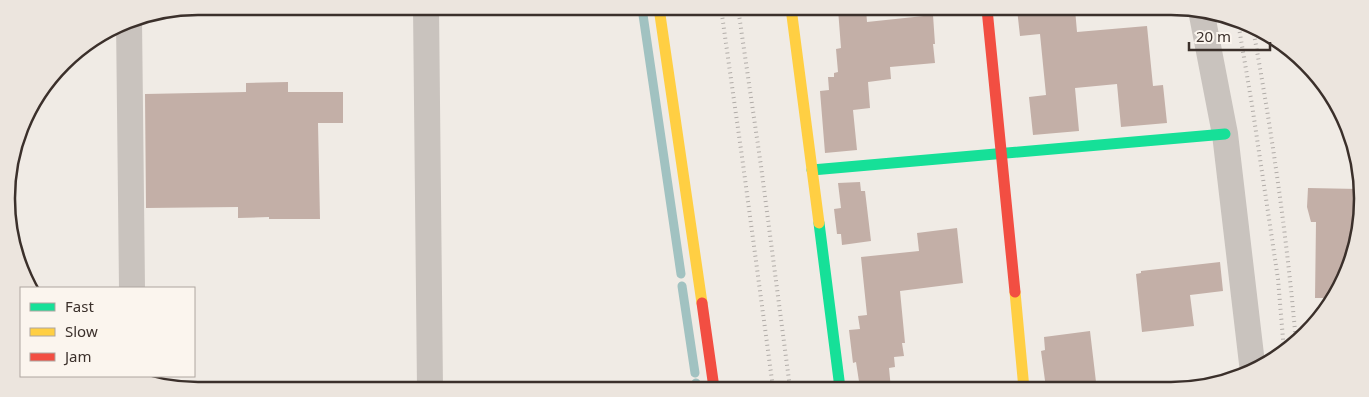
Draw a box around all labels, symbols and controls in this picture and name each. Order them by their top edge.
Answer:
scale bar [1189,20,1270,52]
text: 20 m [1196,26,1231,46]
legend [20,287,195,377]
text: Fast [65,296,94,316]
text: Slow [65,321,98,341]
text: Jam [63,346,92,366]

